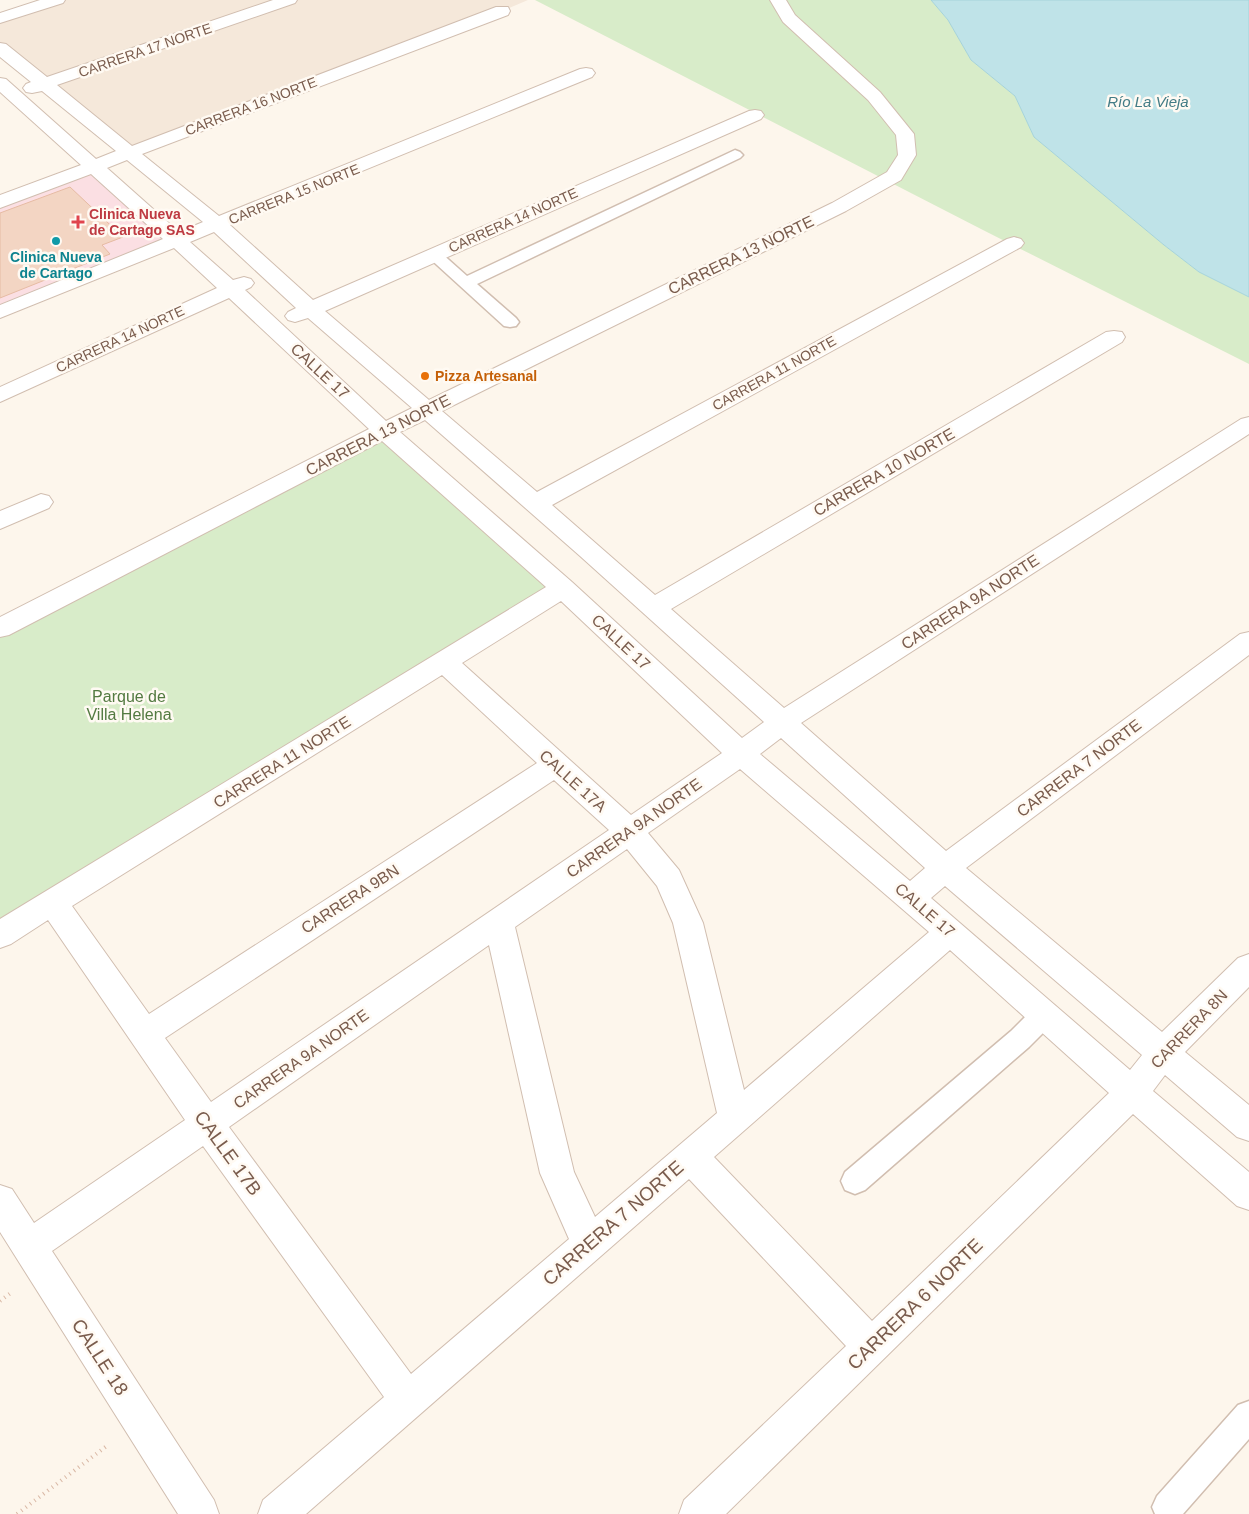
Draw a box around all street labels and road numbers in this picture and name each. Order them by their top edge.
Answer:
street label: CARRERA 17 NORTE [76,20,214,80]
street label: CARRERA 16 NORTE [183,73,319,139]
street label: CARRERA 15 NORTE [226,160,362,228]
street label: CARRERA 14 NORTE [446,184,580,256]
street label: CARRERA 13 NORTE [665,212,817,298]
street label: CARRERA 14 NORTE [53,302,187,376]
street label: CARRERA 11 NORTE [709,332,839,414]
street label: CALLE 17 [288,340,353,402]
street label: CARRERA 13 NORTE [303,391,453,479]
street label: CARRERA 10 NORTE [811,425,957,519]
street label: CARRERA 9A NORTE [898,551,1042,653]
street label: CALLE 17 [589,611,654,673]
street label: CARRERA 11 NORTE [210,713,354,811]
street label: CARRERA 7 NORTE [1014,716,1144,820]
street label: CALLE 17A [536,747,610,816]
street label: CARRERA 9A NORTE [563,775,705,881]
street label: CARRERA 9BN [298,861,402,937]
street label: CALLE 17 [892,880,958,940]
street label: CARRERA 8N [1147,986,1231,1072]
street label: CARRERA 9A NORTE [230,1006,372,1112]
street label: CALLE 17B [190,1107,266,1199]
street label: CARRERA 7 NORTE [539,1156,687,1290]
street label: CARRERA 6 NORTE [843,1234,987,1374]
street label: CALLE 18 [68,1315,132,1399]

